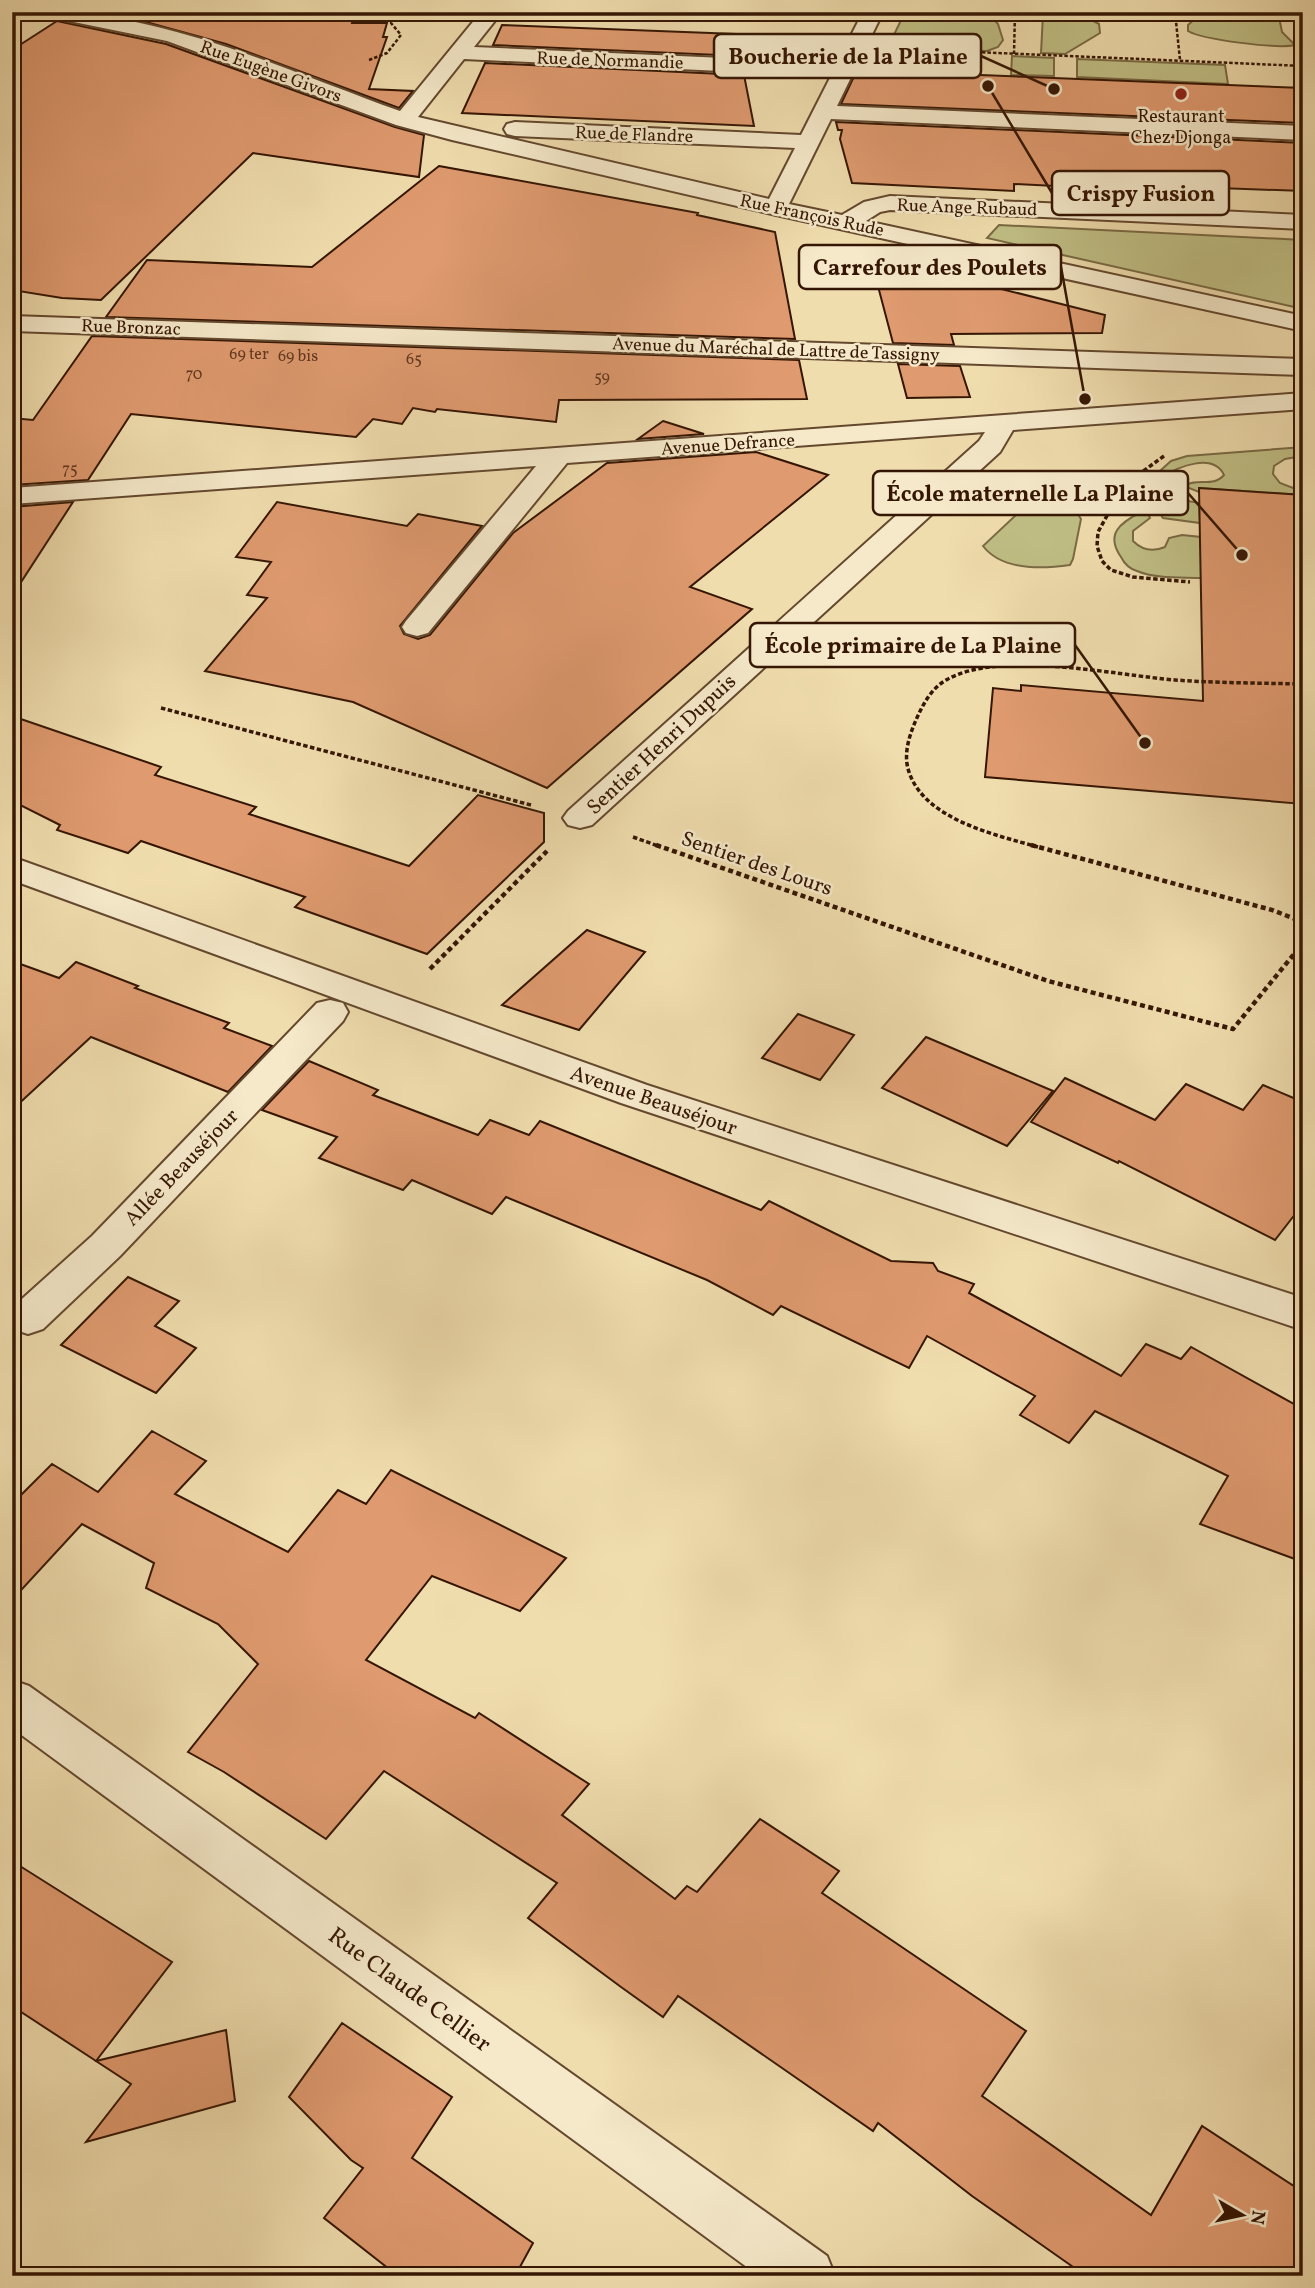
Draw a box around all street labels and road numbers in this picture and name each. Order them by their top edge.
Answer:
street label: Rue Eugène Givors [196,35,345,110]
street label: Rue de Normandie [536,46,684,77]
street label: Rue de Flandre [574,121,693,150]
street label: Rue François Rude [737,189,886,244]
street label: Rue Ange Rubaud [896,194,1038,223]
street label: Rue Bronzac [81,314,181,343]
street label: Avenue du Maréchal de Lattre de Tassigny [612,332,940,369]
street label: Avenue Defrance [660,428,796,463]
street label: Sentier Henri Dupuis [581,668,743,822]
street label: Sentier des Lours [677,825,836,904]
street label: Avenue Beauséjour [566,1059,741,1144]
street label: Allée Beauséjour [118,1103,246,1233]
street label: Rue Claude Cellier [320,1920,497,2061]

